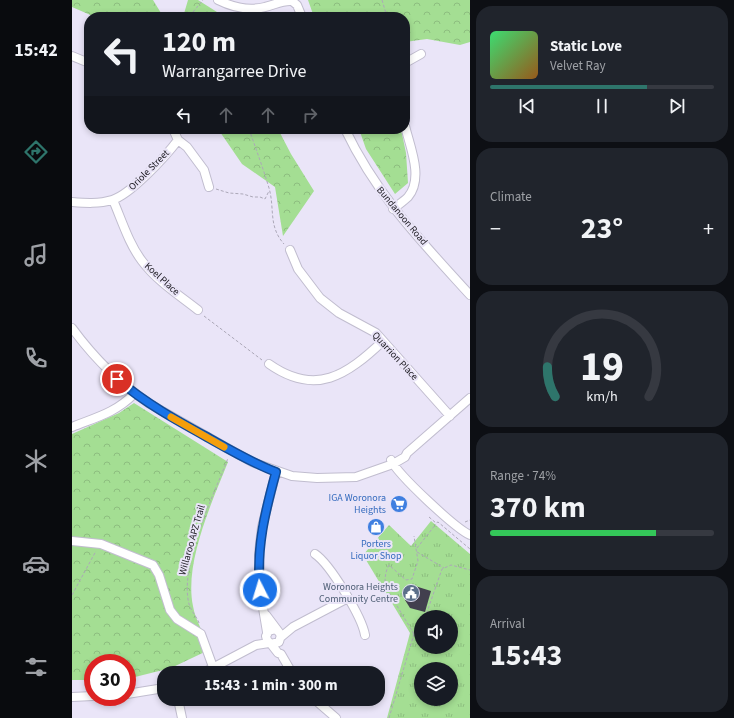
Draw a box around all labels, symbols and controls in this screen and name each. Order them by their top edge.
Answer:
text: 120 m [162,22,236,62]
icon: left [96,28,148,80]
text: Static Love [550,36,622,57]
text: 15:42 [14,38,58,63]
text: Velvet Ray [550,57,606,75]
text: Warrangarree Drive [162,59,307,84]
icon: previous [516,95,538,117]
icon: pause [591,95,613,117]
icon: next [666,95,688,117]
icon: left [173,104,195,126]
icon: ahead [215,104,237,126]
icon: ahead [257,104,279,126]
icon: right [299,104,321,126]
icon: directions [22,138,50,166]
street label: Oriole Street [125,146,173,194]
street label: Bundanoon Road [373,184,431,248]
text: Climate [490,188,532,206]
text: 23° [581,207,623,250]
text: − [490,213,501,245]
text: + [703,213,714,245]
icon: music [22,241,50,269]
street label: Koel Place [141,259,183,299]
street label: Quarrion Place [369,329,421,383]
text: 19 [580,337,624,397]
icon: phone [22,344,50,372]
pin [100,362,134,396]
icon: arrive [106,368,128,390]
text: km/h [586,386,618,407]
icon: climate [22,447,50,475]
text: Range · 74% [490,467,556,485]
text: 370 km [490,486,586,529]
place label: IGA Woronora Heights [329,491,386,517]
supermarket icon: IGA Woronora Heights [389,494,409,514]
street label: Willaroo APZ Trail [175,503,209,577]
shop icon: Porters Liquor Shop [366,517,386,537]
place label: Porters Liquor Shop [351,537,402,563]
icon: car [22,550,50,578]
position arrow [239,569,281,611]
place label: Woronora Heights Community Centre [319,580,398,606]
public building icon: Woronora Heights Community Centre [401,583,421,603]
map controls [414,610,458,706]
button: sound [414,610,458,654]
text: Arrival [490,615,525,633]
text: 15:43 [490,634,562,677]
icon: filters [22,653,50,681]
speed limit sign: 30 [84,654,136,706]
button: layers [414,662,458,706]
text: 15:43 · 1 min · 300 m [204,675,338,696]

